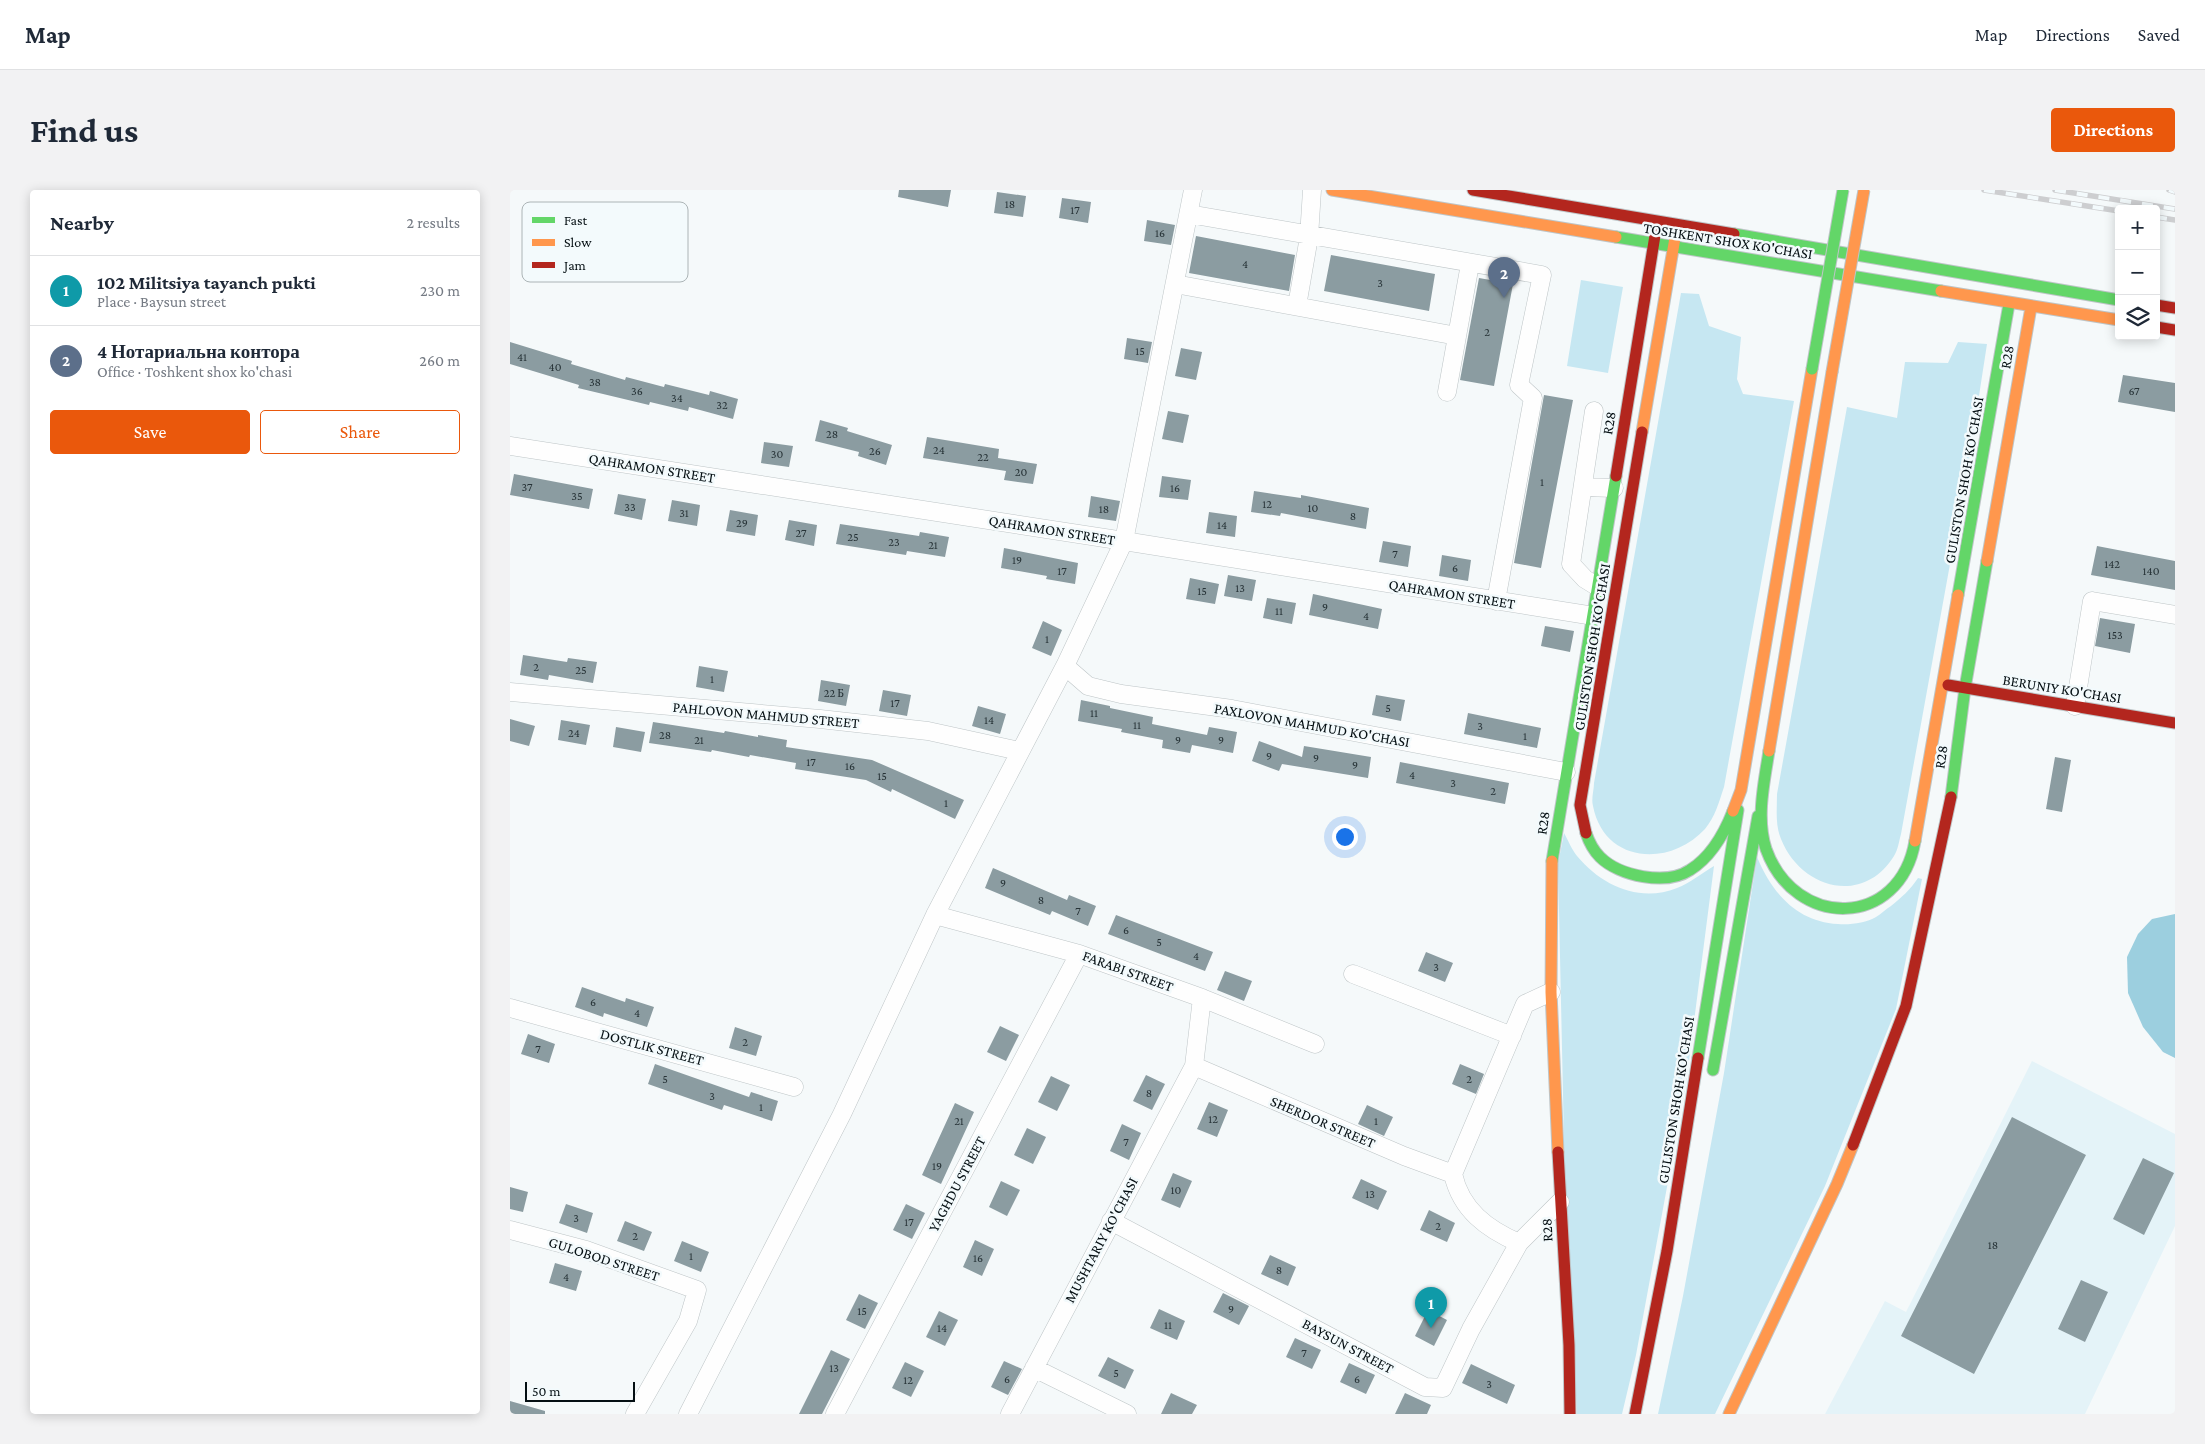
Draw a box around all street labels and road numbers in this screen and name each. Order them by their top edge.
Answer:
street label: TOSHKENT SHOX KO'CHASI [1642,220,1814,262]
street label: R28 [1997,344,2017,370]
street label: GULISTON SHOH KO'CHASI [1941,395,1987,565]
street label: R28 [1599,410,1619,436]
street label: QAHRAMON STREET [588,450,716,486]
street label: QAHRAMON STREET [988,512,1116,548]
street label: GULISTON SHOH KO'CHASI [1571,562,1613,732]
street label: QAHRAMON STREET [1388,576,1516,612]
street label: BERUNIY KO'CHASI [2002,672,2122,706]
street label: PAHLOVON MAHMUD STREET [672,699,860,731]
street label: PAXLOVON MAHMUD KO'CHASI [1213,700,1411,750]
street label: R28 [1931,744,1951,770]
street label: R28 [1533,810,1553,836]
street label: FARABI STREET [1080,947,1176,995]
street label: GULISTON SHOH KO'CHASI [1655,1015,1697,1185]
street label: DOSTLIK STREET [599,1025,705,1069]
street label: SHERDOR STREET [1268,1093,1378,1151]
street label: YAGHDU STREET [925,1134,989,1234]
street label: MUSHTARIY KO'CHASI [1061,1175,1141,1305]
street label: R28 [1538,1218,1556,1242]
street label: GULOBOD STREET [547,1234,661,1284]
street label: BAYSUN STREET [1300,1315,1396,1377]

